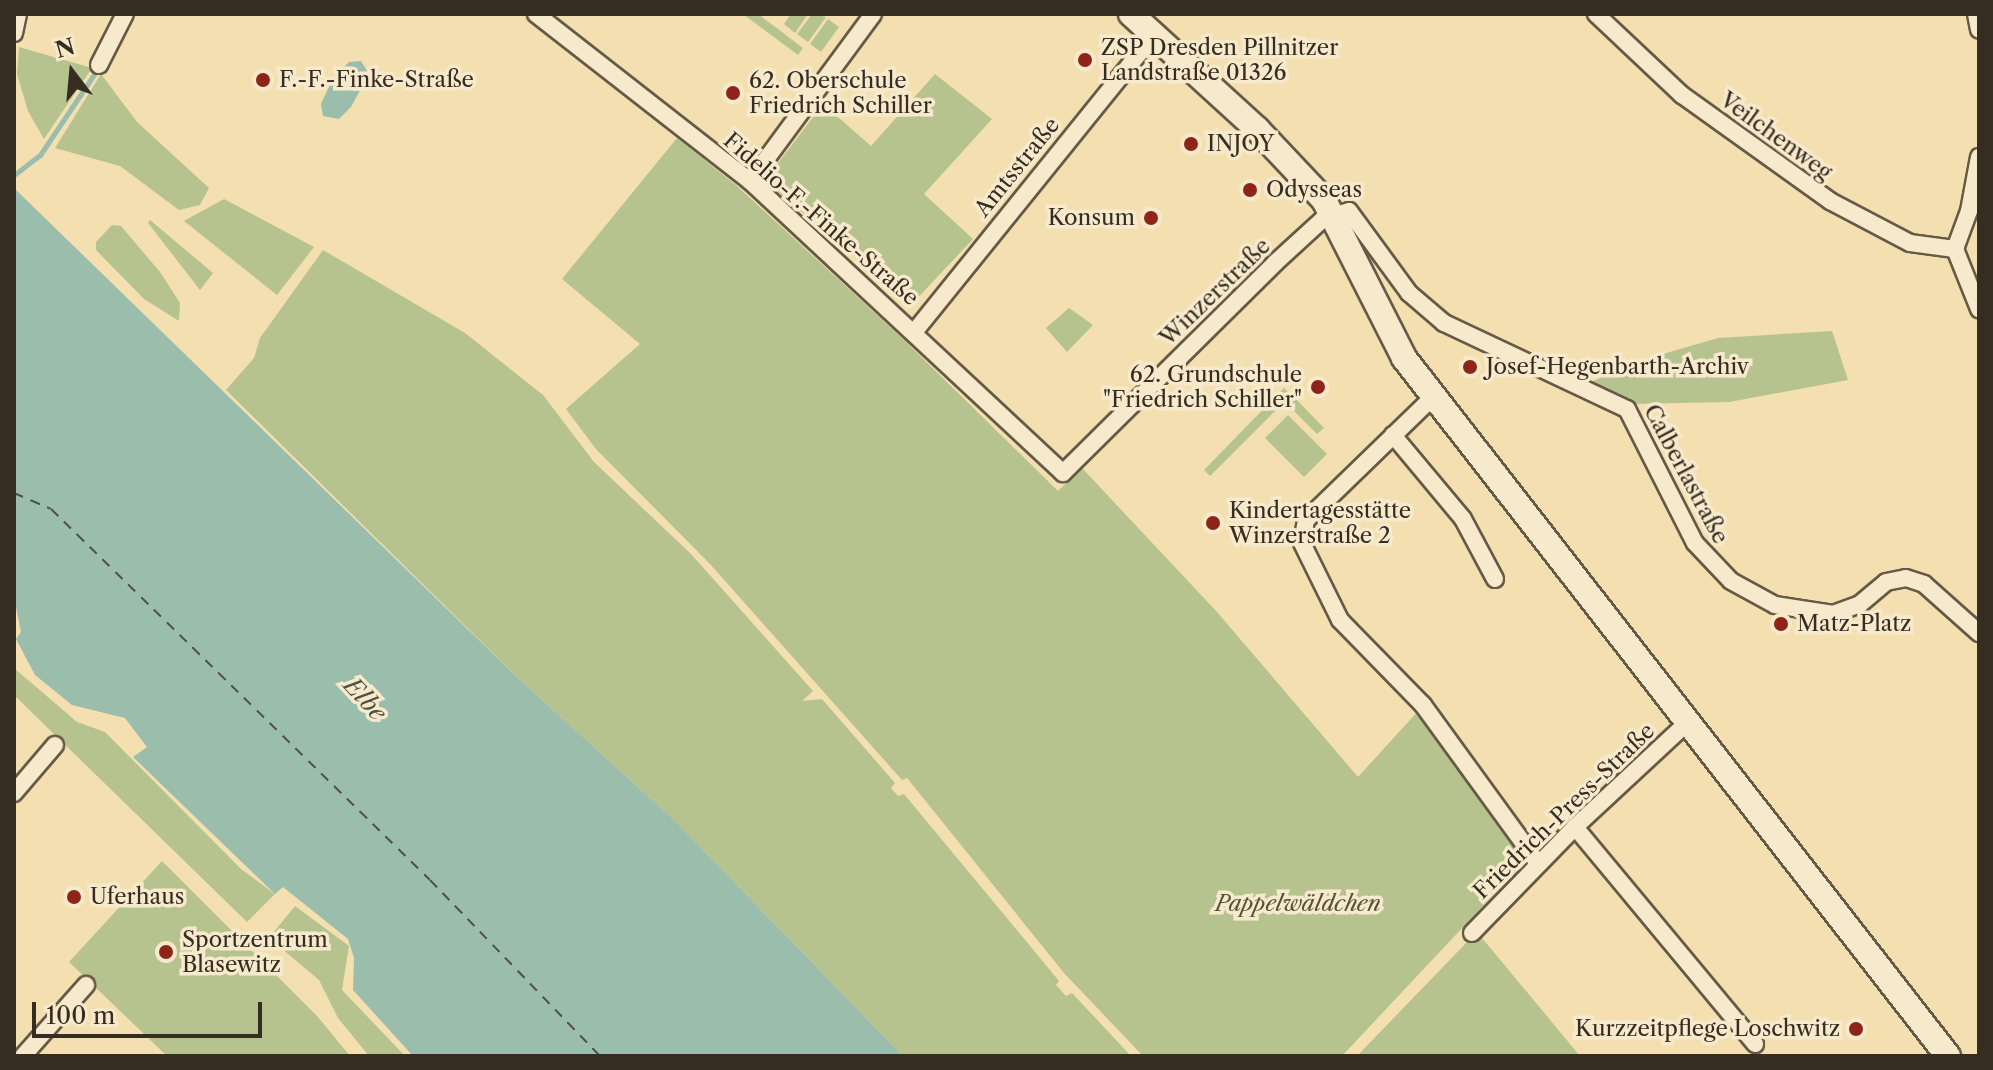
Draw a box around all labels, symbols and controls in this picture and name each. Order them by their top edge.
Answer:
north arrow [32,32,112,112]
text: N [52,33,78,64]
place label: ZSP Dresden Pillnitzer Landstraße 01326 [1101,34,1339,86]
marker: ZSP Dresden Pillnitzer Landstraße 01326 [1076,51,1094,69]
place label: F.-F.-Finke-Straße [279,67,474,93]
place label: 62. Oberschule Friedrich Schiller [749,67,932,118]
marker: F.-F.-Finke-Straße [254,71,272,89]
marker: 62. Oberschule Friedrich Schiller [724,84,742,102]
street label: Veilchenweg [1715,87,1837,185]
street label: Amtsstraße [969,112,1065,222]
street label: Fidelio-F.-Finke-Straße [718,127,924,311]
place label: INJOY [1207,131,1274,157]
marker: INJOY [1182,135,1200,153]
place label: Odysseas [1266,177,1362,203]
marker: Odysseas [1241,181,1259,199]
place label: Konsum [1048,205,1135,231]
marker: Konsum [1142,209,1160,227]
street label: Winzerstraße [1154,233,1276,351]
place label: Josef-Hegenbarth-Archiv [1486,354,1749,380]
marker: Josef-Hegenbarth-Archiv [1461,358,1479,376]
place label: 62. Grundschule "Friedrich Schiller" [1103,361,1302,412]
marker: 62. Grundschule "Friedrich Schiller" [1309,378,1327,396]
street label: Calberlastraße [1638,400,1734,548]
place label: Kindertagesstätte Winzerstraße 2 [1229,497,1411,548]
marker: Kindertagesstätte Winzerstraße 2 [1204,514,1222,532]
place label: Matz-Platz [1797,611,1911,637]
marker: Matz-Platz [1772,615,1790,633]
water label: Elbe [338,671,392,727]
street label: Friedrich-Press-Straße [1468,718,1660,904]
place label: Uferhaus [90,884,184,910]
marker: Uferhaus [65,888,83,906]
park label: Pappelwäldchen [1215,891,1381,917]
place label: Sportzentrum Blasewitz [182,926,328,978]
marker: Sportzentrum Blasewitz [157,943,175,961]
scale bar [36,986,266,1036]
text: 100 m [46,1001,115,1030]
place label: Kurzzeitpflege Loschwitz [1575,1016,1840,1042]
marker: Kurzzeitpflege Loschwitz [1847,1020,1865,1038]

